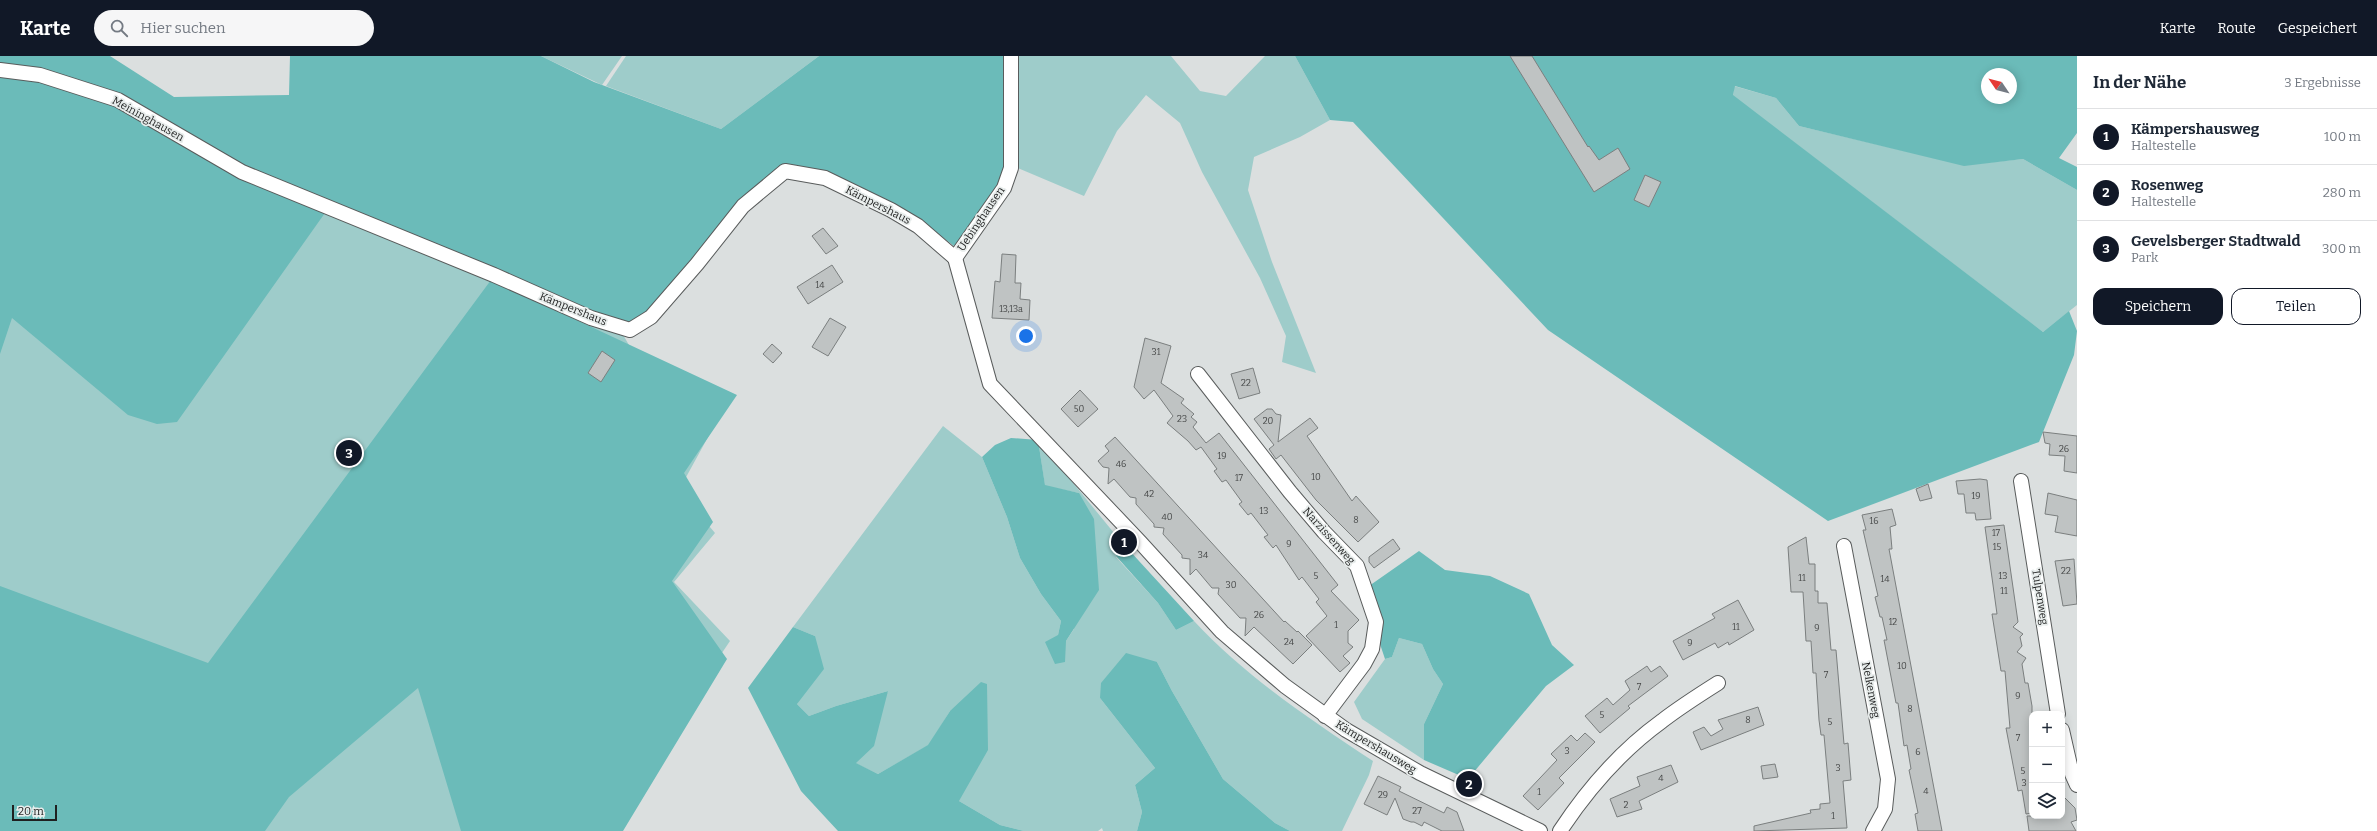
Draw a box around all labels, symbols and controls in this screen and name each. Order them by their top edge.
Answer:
search box [94,10,374,46]
text: Karte [20,17,70,40]
icon: search [108,17,130,39]
text: Hier suchen [140,19,226,37]
text: Karte [2160,20,2195,37]
text: Route [2217,20,2256,37]
text: Gespeichert [2278,20,2357,37]
north arrow [1981,68,2017,104]
text: In der Nähe [2093,72,2186,93]
text: 3 Ergebnisse [2284,75,2361,90]
street label: Meininghausen [110,94,186,144]
text: Kämpershausweg [2131,120,2259,138]
text: 1 [2103,129,2109,144]
text: 100 m [2324,129,2361,144]
text: Haltestelle [2131,138,2196,153]
text: Rosenweg [2131,176,2203,194]
street label: Kämpershaus [843,183,913,227]
street label: Uebinghausen [955,184,1007,254]
text: 2 [2102,185,2110,200]
text: 280 m [2323,185,2361,200]
text: Haltestelle [2131,194,2196,209]
text: Gevelsberger Stadtwald [2131,232,2301,250]
text: 3 [2102,241,2110,256]
text: 300 m [2322,241,2361,256]
text: Park [2131,250,2158,265]
house number: 14 [816,280,825,290]
button: Speichern [2093,288,2223,325]
button: Teilen [2231,288,2361,325]
street label: Kämpershaus [537,290,609,328]
house number: 13,13a [999,304,1023,314]
your location [1016,326,1036,346]
house number: 31 [1152,347,1161,357]
house number: 22 [1241,378,1251,388]
house number: 50 [1074,404,1085,414]
house number: 23 [1177,414,1187,424]
house number: 20 [1263,416,1274,426]
pin: 3 [336,438,362,468]
house number: 26 [2059,444,2069,454]
house number: 19 [1218,451,1226,461]
house number: 46 [1116,459,1126,469]
house number: 10 [1311,472,1321,482]
house number: 17 [1235,473,1244,483]
house number: 42 [1144,489,1154,499]
house number: 19 [1972,491,1980,501]
street label: Narzissenweg [1300,505,1358,567]
house number: 13 [1260,506,1268,516]
house number: 40 [1161,512,1173,522]
house number: 8 [1353,515,1359,525]
house number: 16 [1870,516,1878,526]
pin: 1 [1111,527,1137,557]
house number: 17 [1992,528,2001,538]
house number: 9 [1286,539,1292,549]
house number: 15 [1993,542,2001,552]
house number: 34 [1198,550,1209,560]
house number: 22 [2061,566,2071,576]
street label: Tulpenweg [2029,568,2051,626]
house number: 5 [1314,571,1319,581]
house number: 13 [1999,571,2007,581]
house number: 11 [1798,573,1806,583]
house number: 14 [1881,574,1890,584]
house number: 30 [1226,580,1237,590]
house number: 11 [2000,586,2008,596]
house number: 26 [1254,610,1264,620]
house number: 12 [1889,617,1897,627]
house number: 1 [1334,620,1338,630]
house number: 11 [1732,622,1740,632]
house number: 9 [1814,623,1820,633]
house number: 24 [1284,637,1295,647]
house number: 9 [1687,638,1693,648]
street label: Nelkenweg [1859,661,1883,719]
house number: 10 [1897,661,1907,671]
house number: 7 [1824,670,1829,680]
house number: 7 [1637,682,1642,692]
house number: 9 [2015,691,2021,701]
house number: 8 [1907,704,1913,714]
house number: 5 [1600,710,1605,720]
map controls [2029,711,2065,819]
button: + [2029,711,2065,747]
house number: 8 [1745,715,1751,725]
house number: 5 [1828,717,1833,727]
street label: Kämpershausweg [1333,718,1419,776]
house number: 7 [2016,733,2021,743]
house number: 3 [1564,746,1570,756]
house number: 6 [1915,747,1921,757]
button: − [2029,747,2065,783]
house number: 3 [1835,763,1841,773]
house number: 5 [2021,766,2026,776]
pin: 2 [1456,769,1482,799]
house number: 4 [1658,773,1664,783]
house number: 3 [2021,778,2027,788]
button: layers [2029,783,2065,819]
house number: 4 [1923,786,1929,796]
house number: 1 [1537,787,1541,797]
house number: 29 [1378,790,1388,800]
house number: 2 [1624,800,1629,810]
scale bar [12,803,57,822]
text: 20 m [18,805,44,818]
house number: 27 [1412,806,1422,816]
house number: 1 [1831,811,1835,821]

